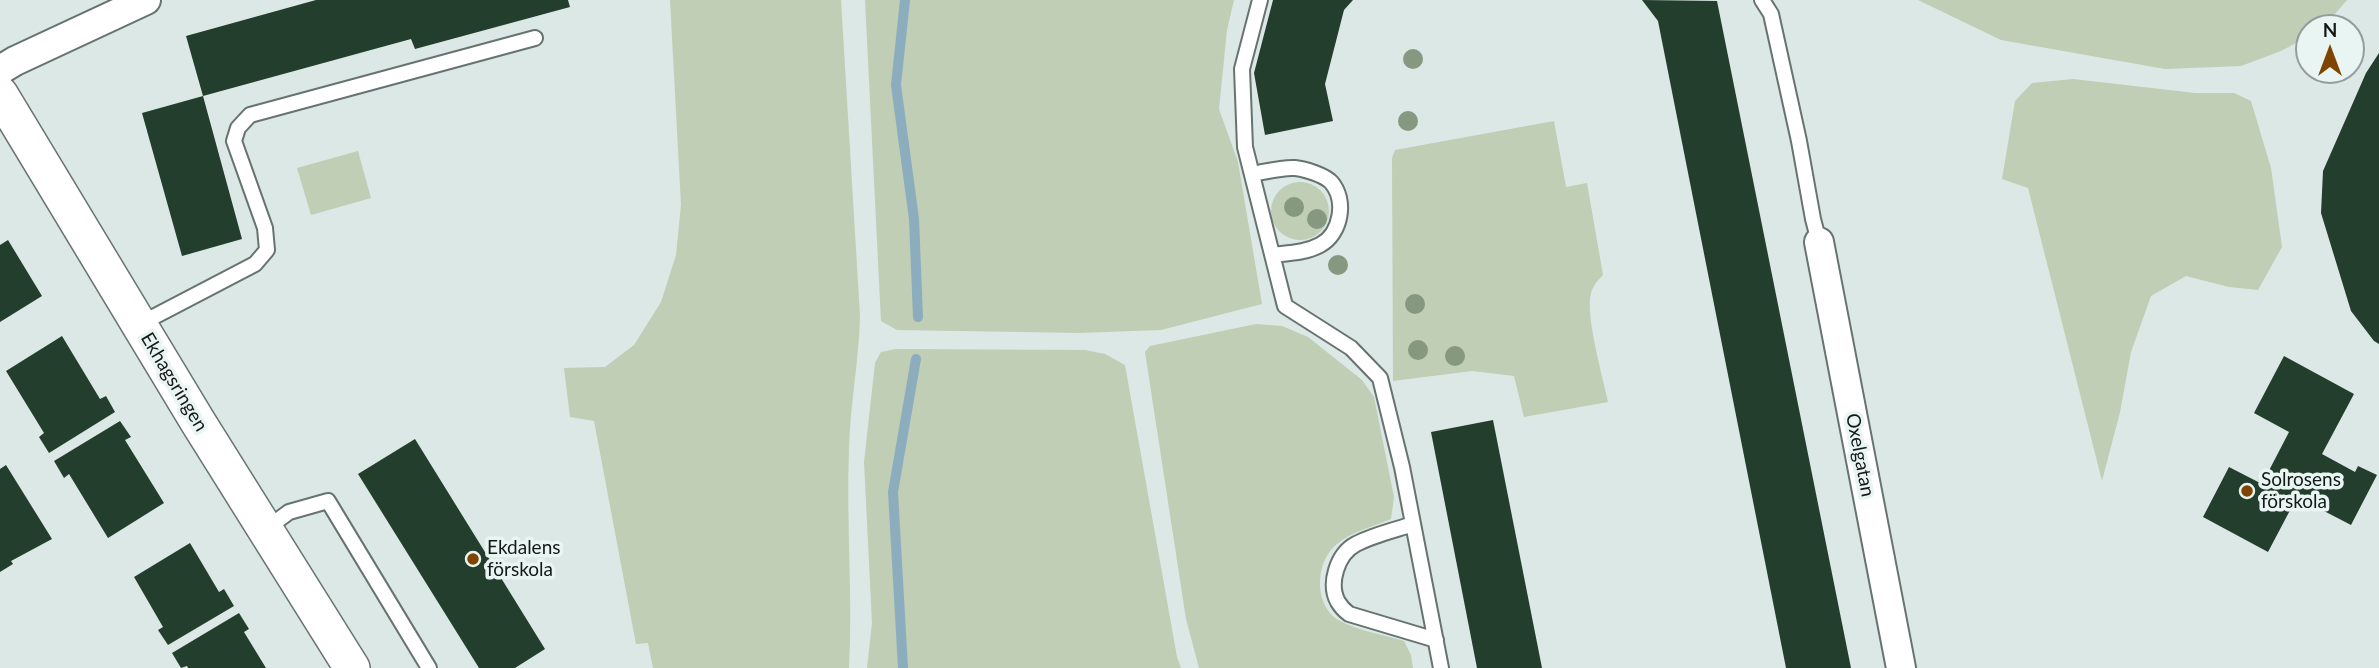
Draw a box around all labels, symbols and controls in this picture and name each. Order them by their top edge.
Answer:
north arrow [2295,14,2365,84]
text: N [2323,18,2337,41]
street label: Ekhagsringen [136,328,212,436]
street label: Oxelgatan [1841,411,1879,499]
place label: Solrosens förskola [2261,469,2341,513]
marker: Solrosens förskola [2239,483,2255,499]
place label: Ekdalens förskola [487,537,560,581]
marker: Ekdalens förskola [465,551,481,567]

